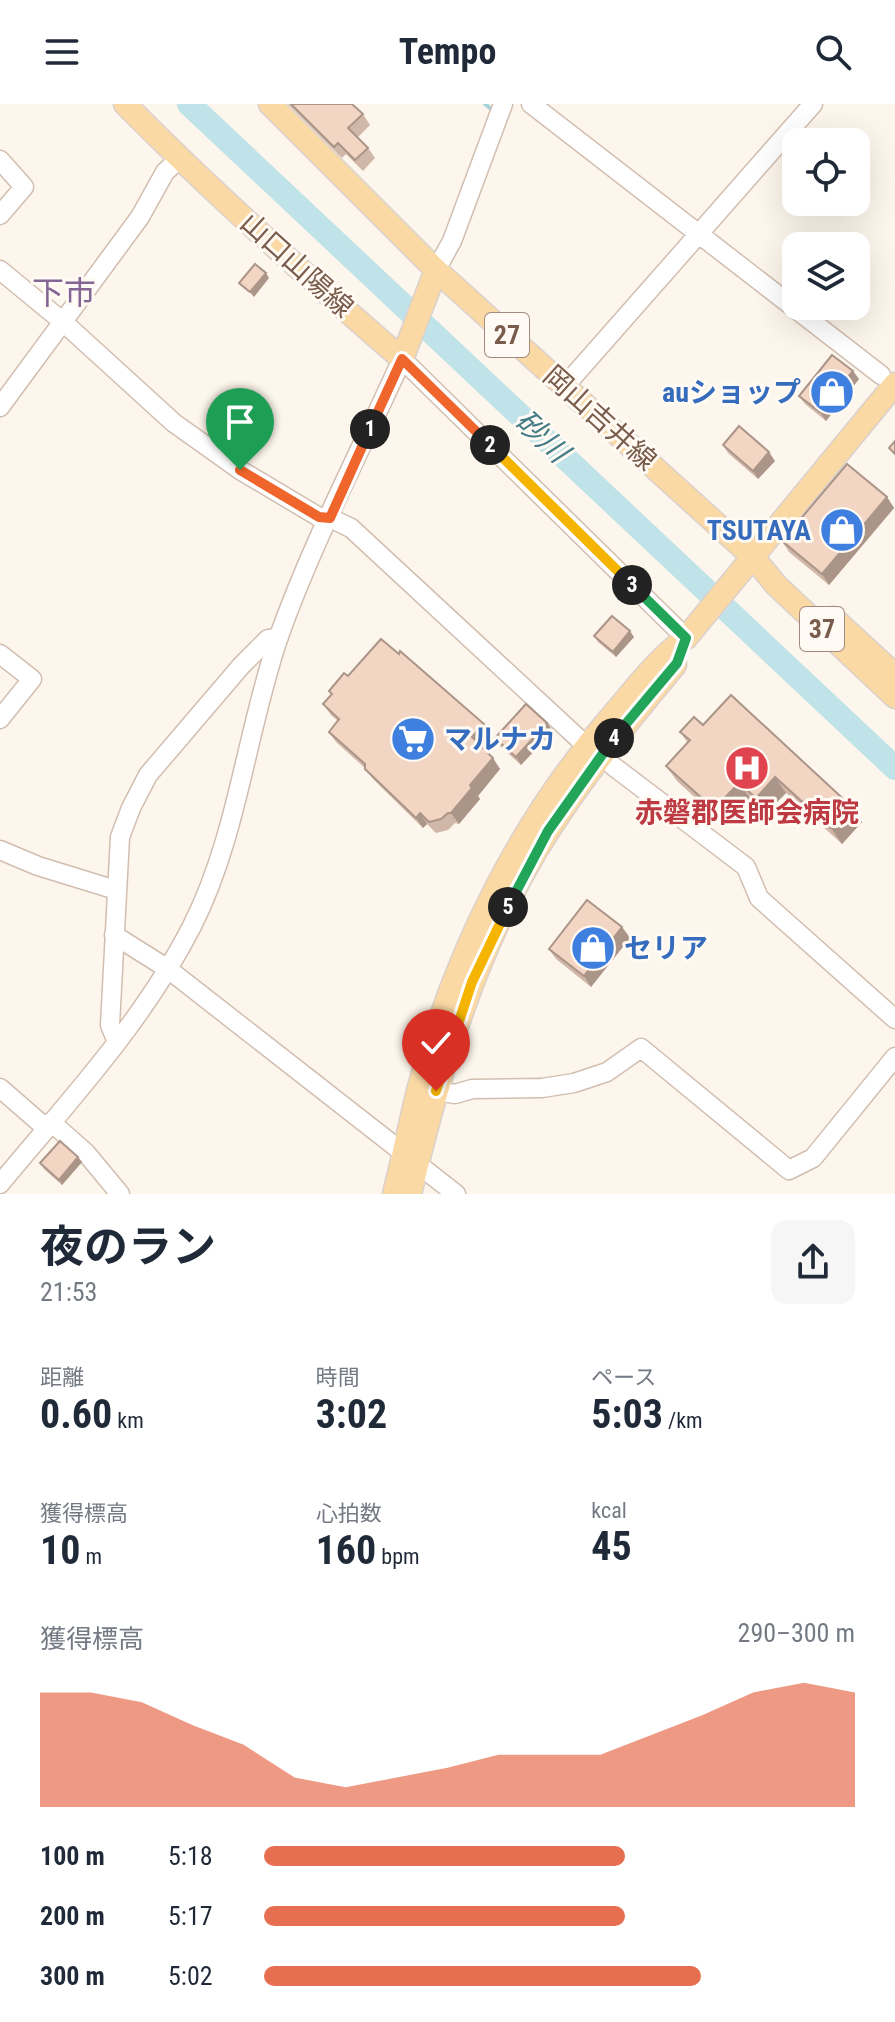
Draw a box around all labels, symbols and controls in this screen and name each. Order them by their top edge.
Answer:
icon: menu [40,30,84,74]
icon: search [811,30,855,74]
text: Tempo [399,31,496,73]
map controls [782,128,870,320]
button: locate [782,128,870,216]
street label: 山口山陽線 [234,206,360,324]
button: layers [782,232,870,320]
district label: 下市 [32,274,96,312]
road number: 27 [485,313,529,357]
street label: 岡山吉井線 [537,359,663,477]
shop icon: auショップ [808,368,856,416]
place label: auショップ [662,376,801,409]
pin [206,388,274,470]
icon: arrive [218,400,262,444]
water label: 砂川 [508,403,578,471]
pin: 1 [350,409,390,449]
text: 1 [364,416,376,441]
pin: 2 [470,425,510,465]
text: 2 [484,432,496,457]
shop icon: TSUTAYA [818,506,866,554]
place label: TSUTAYA [707,514,811,547]
pin: 3 [612,565,652,605]
text: 3 [626,572,638,597]
road number: 37 [800,607,844,651]
supermarket icon: マルナカ [389,715,437,763]
pin: 4 [594,718,634,758]
place label: マルナカ [444,723,556,756]
text: 4 [608,725,620,750]
hospital icon: 赤磐郡医師会病院 [723,744,771,792]
place label: 赤磐郡医師会病院 [635,796,859,829]
pin: 5 [488,887,528,927]
text: 5 [502,894,514,919]
shop icon: セリア [569,924,617,972]
place label: セリア [624,932,708,965]
pin [402,1009,470,1091]
icon: check [414,1021,458,1065]
button: share [771,1220,855,1304]
text: 夜のラン [40,1221,216,1273]
text: 21:53 [40,1277,97,1307]
text: 距離 [40,1365,84,1390]
text: 時間 [316,1365,360,1390]
text: ペース [591,1365,656,1390]
text: 0.60 [40,1391,112,1438]
text: 3:02 [316,1391,387,1438]
text: 5:03 [591,1391,663,1438]
text: km [112,1408,144,1433]
text: /km [663,1408,703,1433]
text: kcal [591,1498,627,1523]
text: 獲得標高 [40,1501,128,1526]
text: 心拍数 [316,1501,382,1526]
text: 45 [591,1523,632,1570]
text: 10 [40,1527,80,1574]
text: 160 [316,1527,376,1574]
text: m [80,1544,102,1569]
text: bpm [376,1544,420,1569]
text: 290–300 m [738,1618,855,1648]
text: 獲得標高 [40,1624,144,1654]
text: 100 m [40,1841,105,1871]
text: 5:18 [168,1841,213,1871]
text: 200 m [40,1901,105,1931]
text: 5:17 [168,1901,213,1931]
text: 300 m [40,1961,105,1991]
text: 5:02 [168,1961,213,1991]

